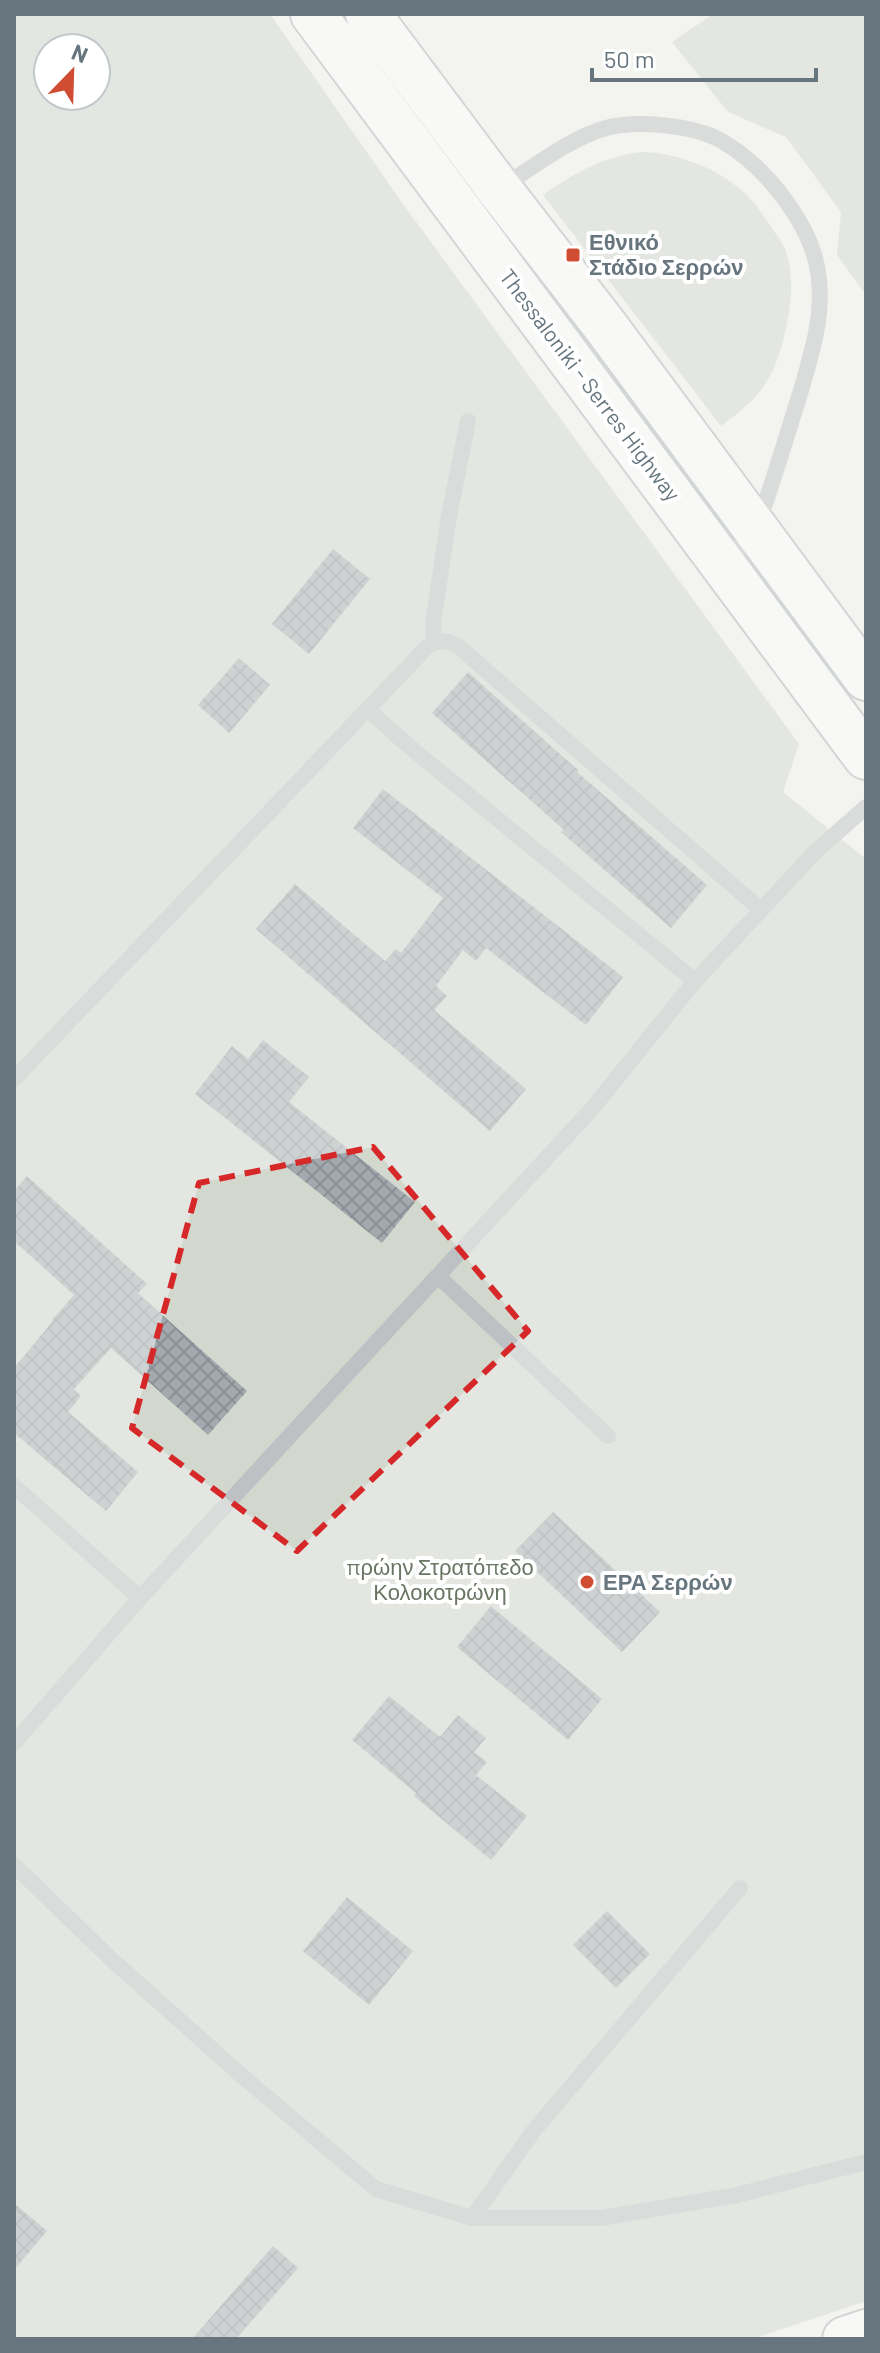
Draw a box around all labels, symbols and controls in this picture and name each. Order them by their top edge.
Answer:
north arrow [32,32,112,112]
scale bar [592,32,816,82]
text: N [68,38,92,67]
text: 50 m [604,44,655,73]
place label: Εθνικό Στάδιο Σερρών [589,228,744,280]
marker: Εθνικό Στάδιο Σερρών [564,246,582,264]
street label: Thessaloniki - Serres Highway [495,263,687,506]
park label: πρώην Στρατόπεδο Κολοκοτρώνη [346,1553,534,1605]
place label: ΕΡΑ Σερρών [603,1568,733,1595]
marker: ΕΡΑ Σερρών [578,1573,596,1591]

